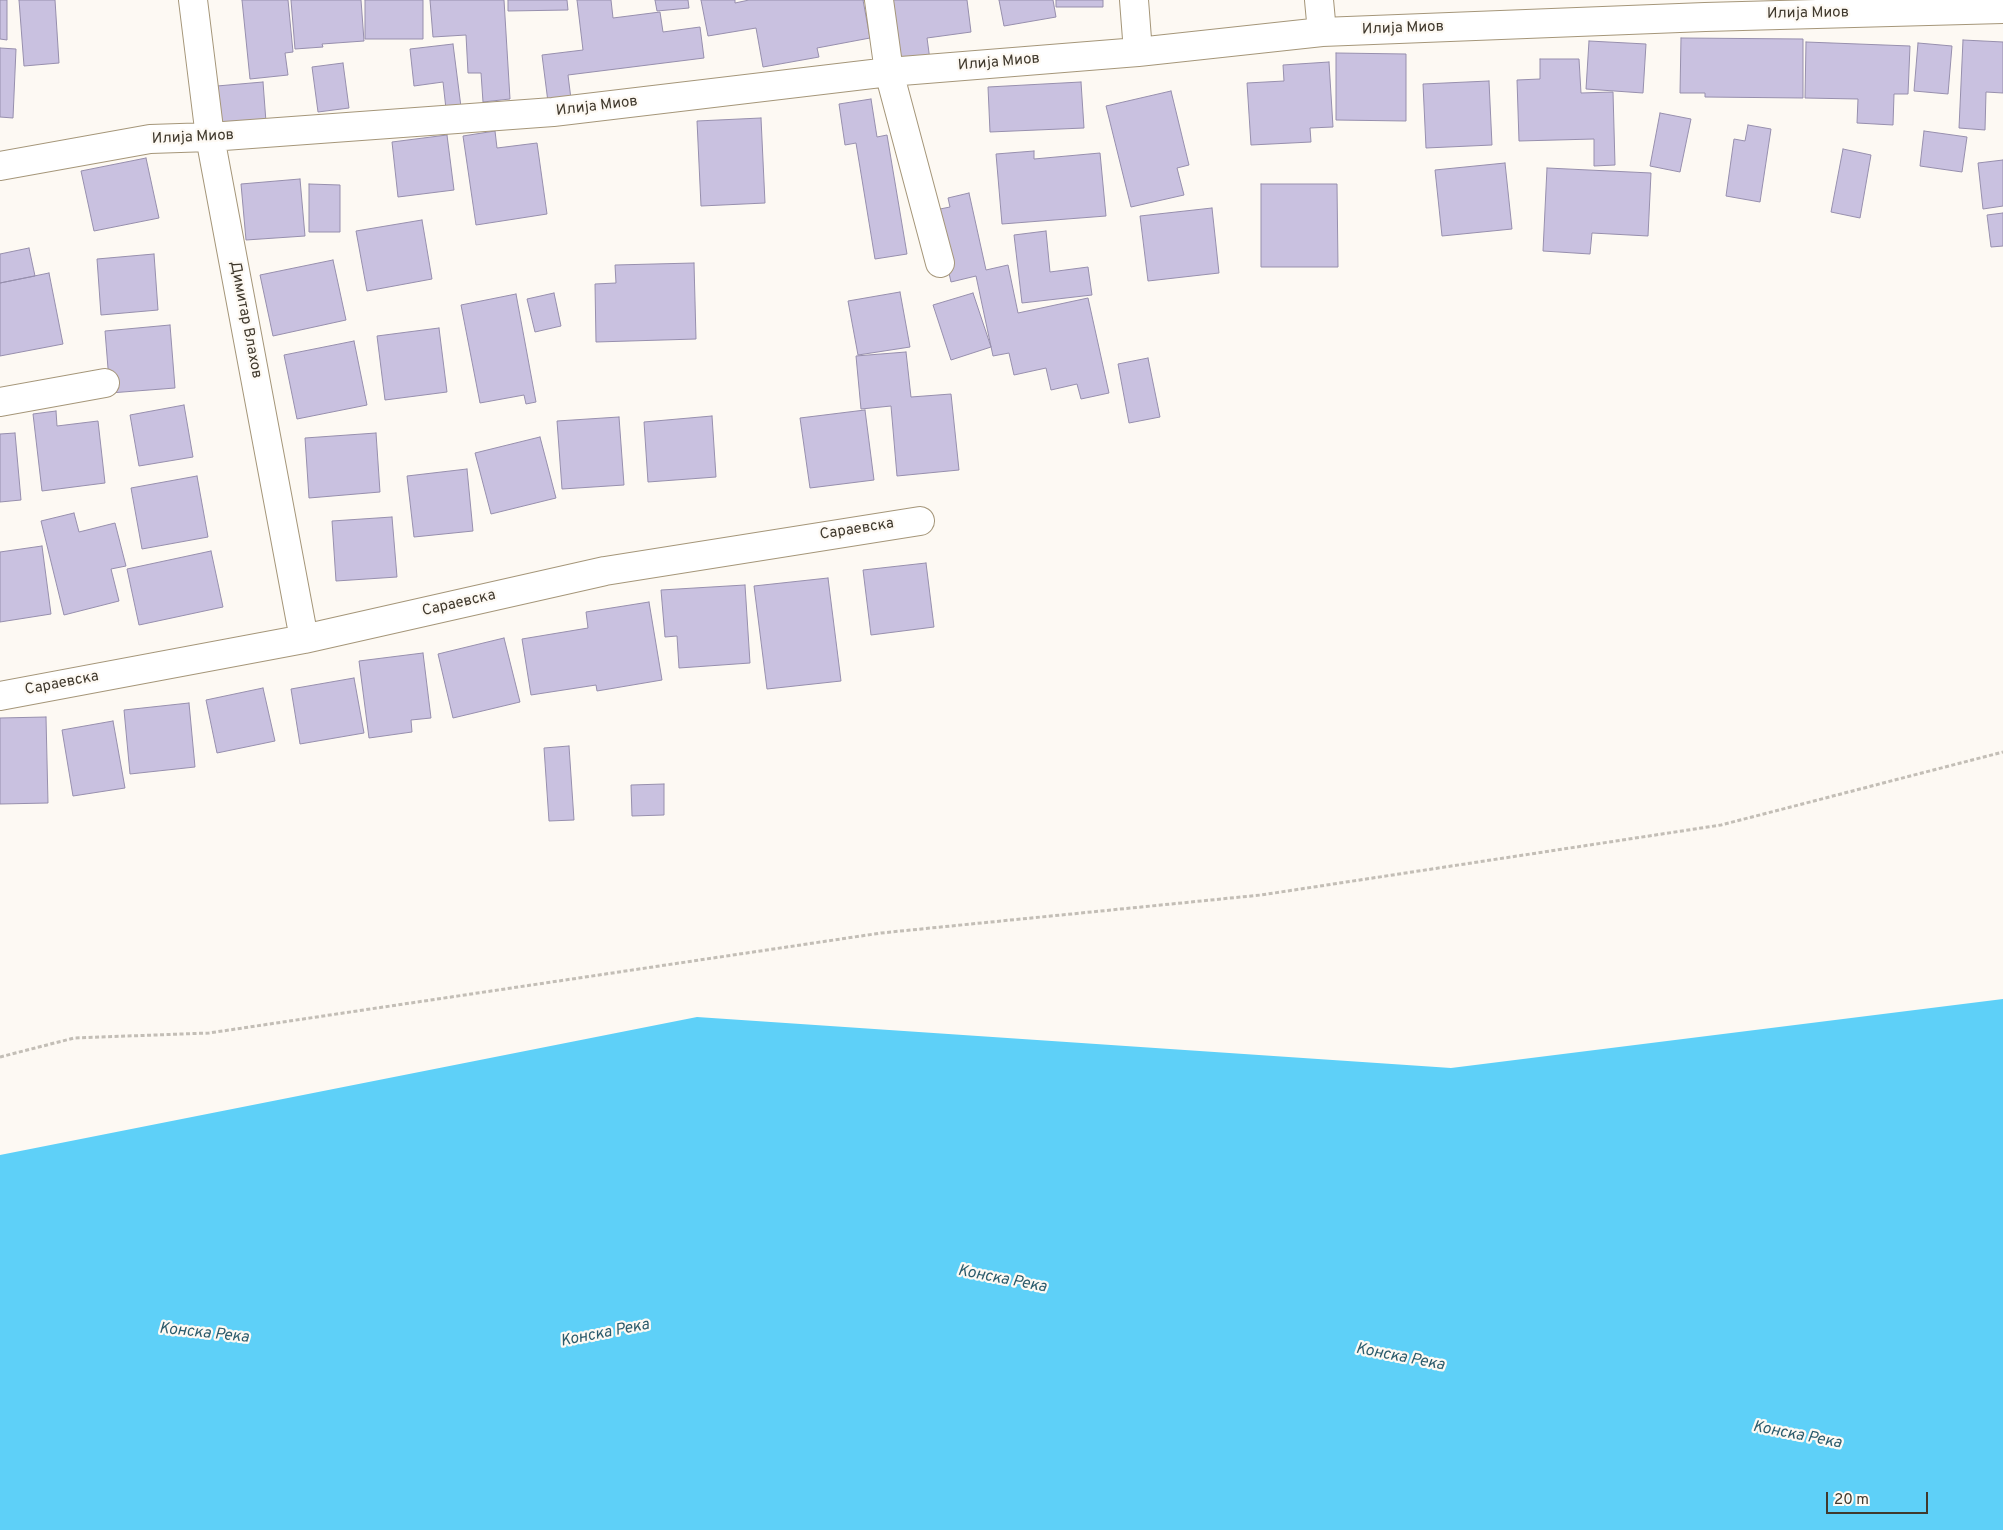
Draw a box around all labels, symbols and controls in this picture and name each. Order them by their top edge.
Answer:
street label: Илија Миов [1767,4,1849,24]
street label: Илија Миов [1362,19,1444,39]
street label: Илија Миов [957,50,1041,76]
street label: Илија Миов [555,93,639,121]
street label: Илија Миов [151,127,235,149]
street label: Димитар Влахов [225,260,265,380]
street label: Сараевска [819,515,895,545]
street label: Сараевска [421,587,497,621]
street label: Сараевска [24,668,100,700]
water label: Конска Река [956,1262,1048,1298]
water label: Конска Река [559,1316,651,1352]
water label: Конска Река [158,1320,250,1348]
water label: Конска Река [1354,1340,1446,1376]
water label: Конска Река [1751,1418,1843,1454]
scale bar [1828,1482,1930,1514]
text: 20 m [1834,1491,1869,1510]

